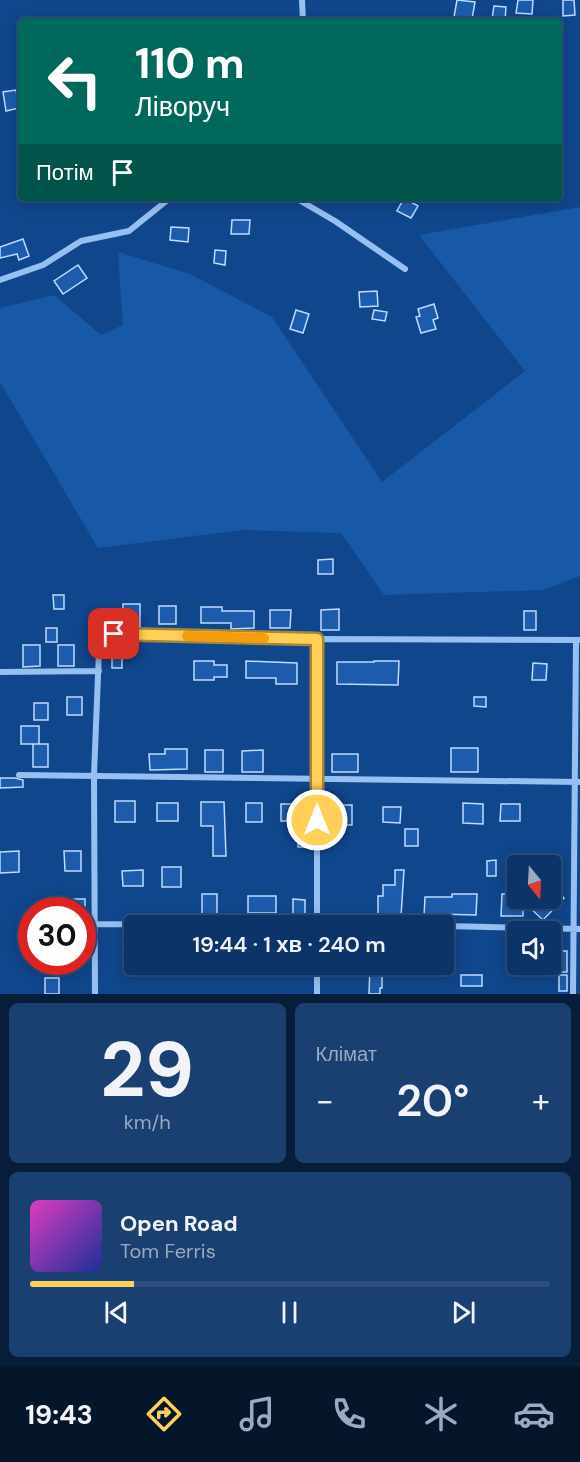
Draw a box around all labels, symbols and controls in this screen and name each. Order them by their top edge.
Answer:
text: 110 m [135,36,245,91]
icon: left [36,42,114,120]
text: Ліворуч [135,89,230,124]
icon: arrive [106,156,139,189]
text: Потім [36,158,94,187]
pin [88,608,139,659]
icon: arrive [97,617,130,650]
position arrow [285,788,349,852]
north arrow [507,855,561,909]
map controls [507,855,561,975]
speed limit sign: 30 [18,897,96,975]
button: sound [507,921,561,975]
text: 19:44 · 1 хв · 240 m [192,930,386,959]
text: 29 [100,1019,194,1120]
text: Клімат [316,1041,377,1067]
text: 20° [396,1071,469,1130]
text: − [316,1079,334,1122]
text: + [532,1079,550,1122]
text: km/h [124,1109,171,1135]
text: Open Road [120,1209,238,1238]
text: Tom Ferris [120,1238,216,1264]
icon: previous [100,1296,133,1329]
icon: pause [273,1296,306,1329]
icon: next [447,1296,480,1329]
icon: directions [143,1393,185,1435]
icon: music [236,1393,278,1435]
icon: phone [328,1393,370,1435]
icon: climate [420,1393,462,1435]
icon: car [513,1393,555,1435]
text: 19:43 [25,1397,93,1432]

